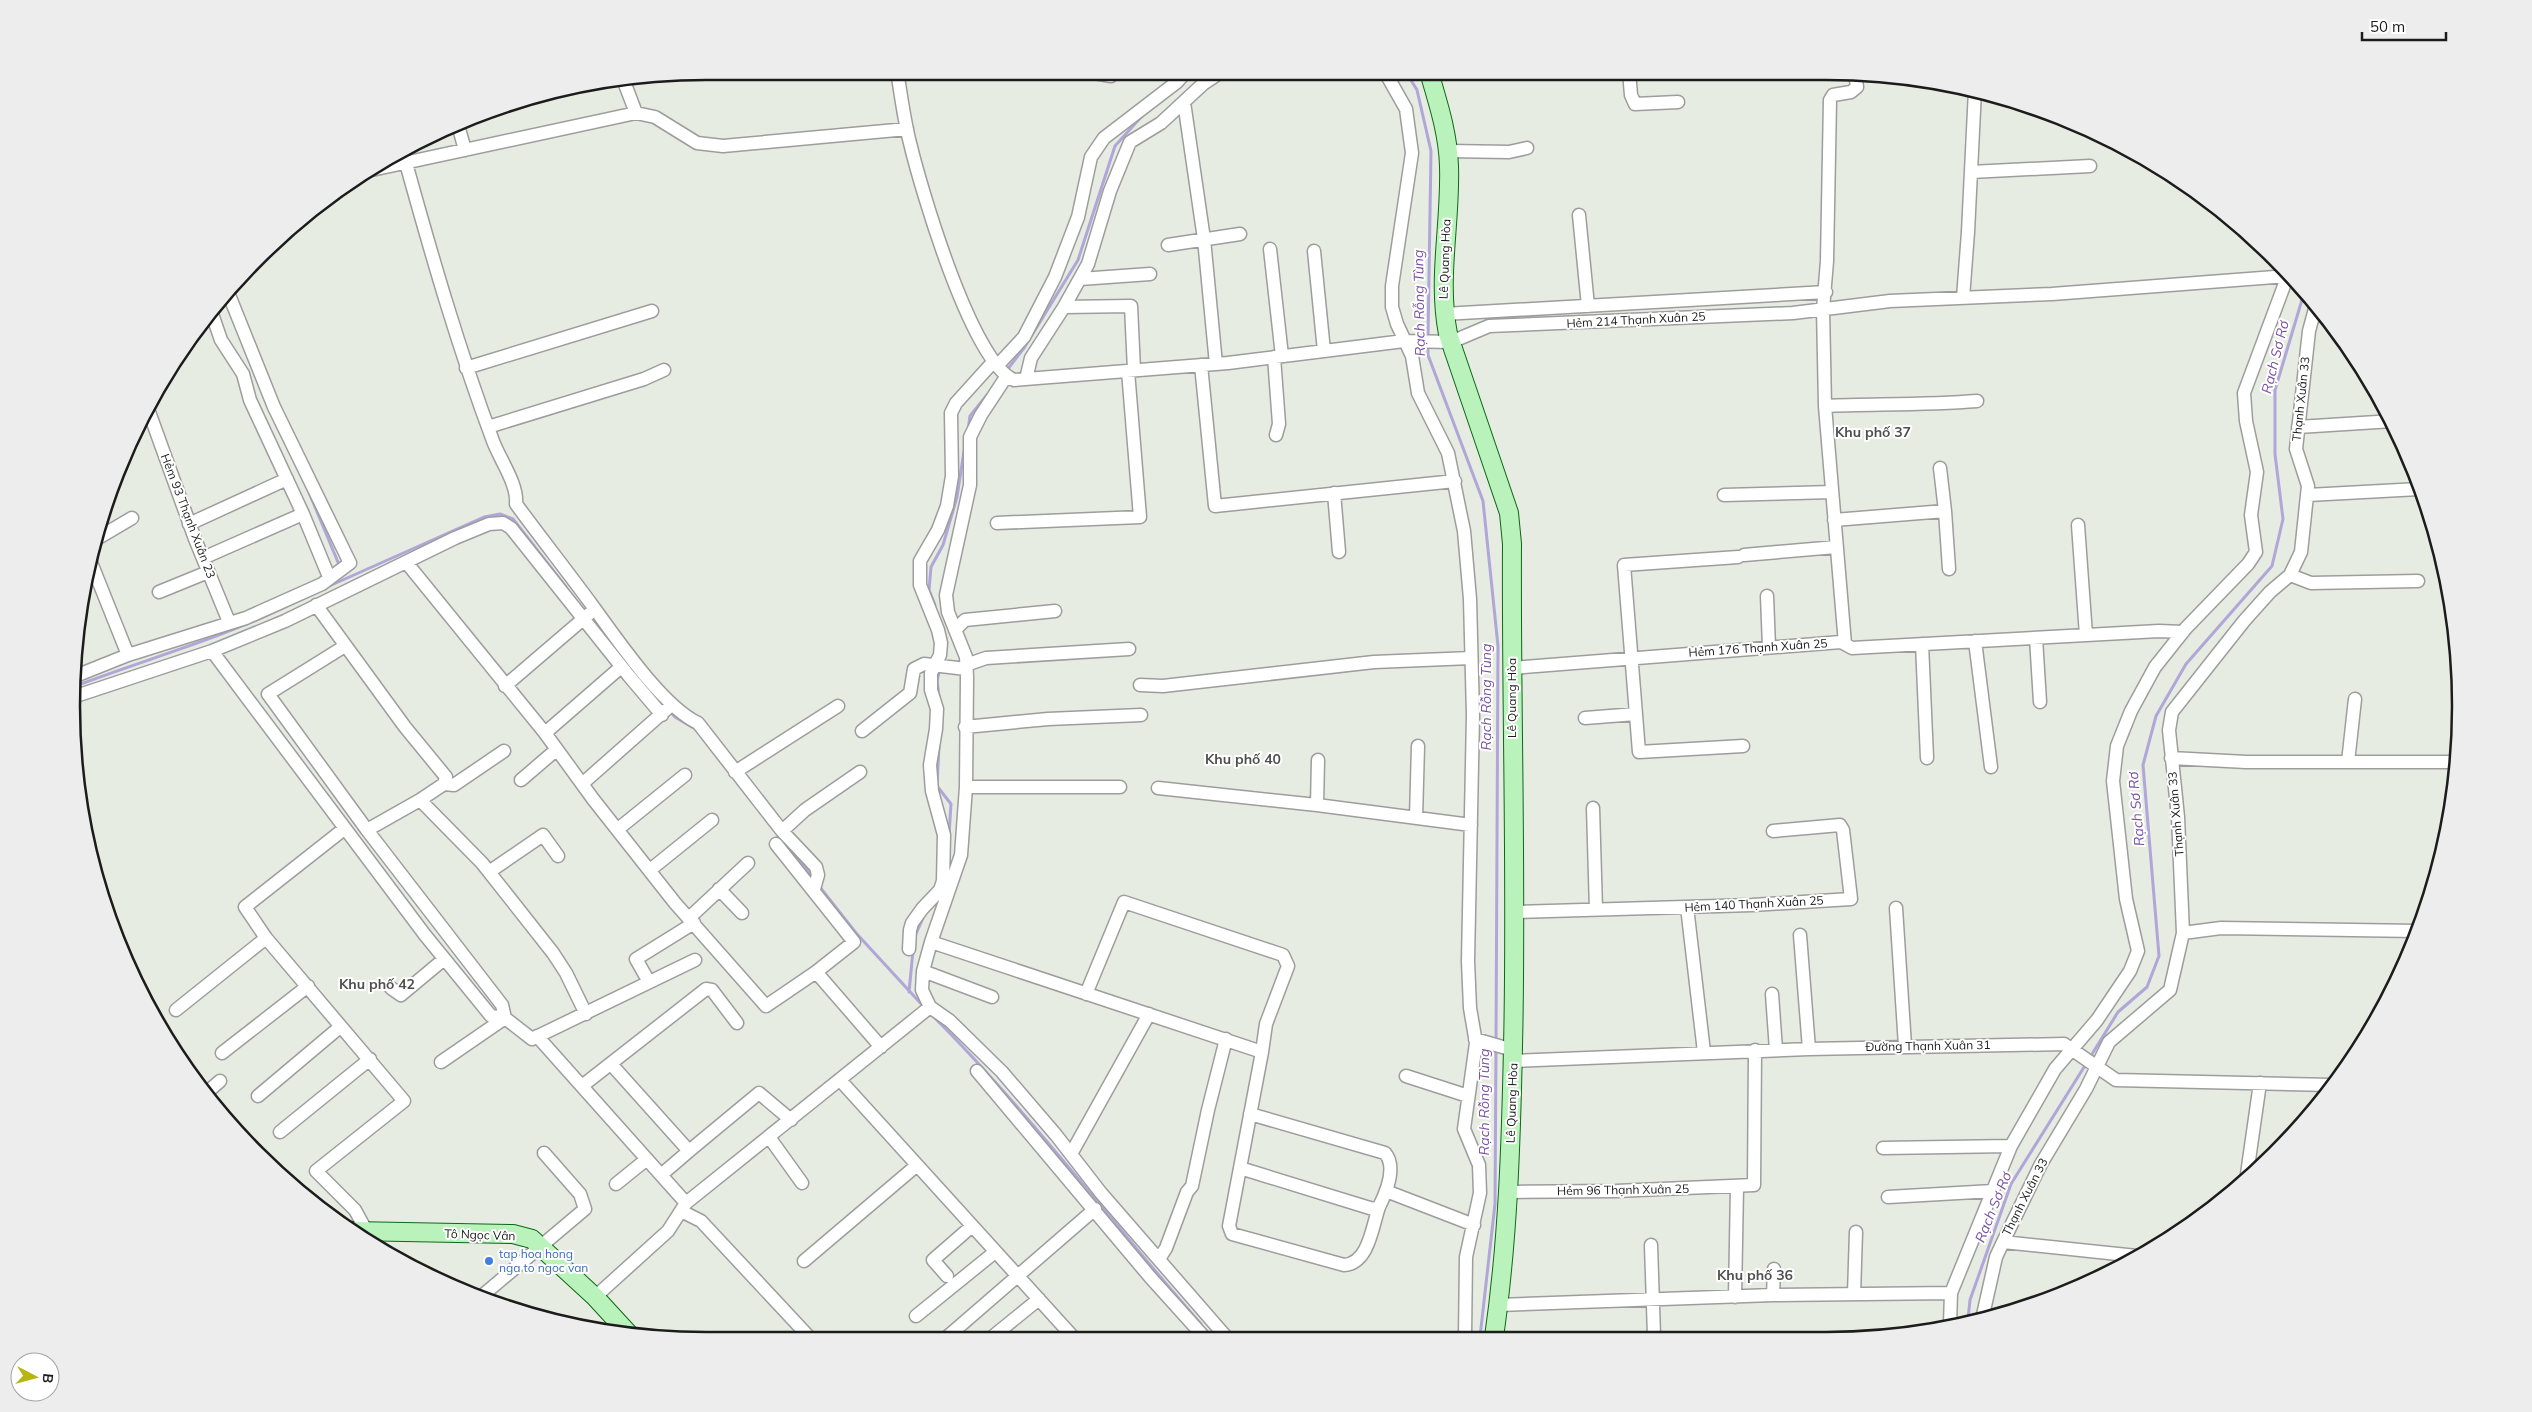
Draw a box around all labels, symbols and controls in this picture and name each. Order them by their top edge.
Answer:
scale bar [2362,10,2446,42]
text: 50 m [2370,17,2405,36]
street label: Lê Quang Hòa [1436,219,1453,299]
water label: Rạch Rỗng Tùng [1409,249,1429,357]
street label: Hẻm 214 Thạnh Xuân 25 [1566,308,1706,331]
water label: Rạch Sơ Rơ [2257,318,2293,395]
street label: Thạnh Xuân 33 [2289,356,2312,442]
district label: Khu phố 37 [1835,423,1911,441]
street label: Hẻm 93 Thạnh Xuân 23 [158,451,219,580]
street label: Hẻm 176 Thạnh Xuân 25 [1688,635,1828,660]
water label: Rạch Rỗng Tùng [1477,643,1495,750]
street label: Lê Quang Hòa [1504,658,1519,738]
district label: Khu phố 40 [1205,750,1281,768]
water label: Rạch Sơ Rơ [2124,770,2148,847]
street label: Thạnh Xuân 33 [2164,771,2187,857]
street label: Hẻm 140 Thạnh Xuân 25 [1684,892,1824,915]
district label: Khu phố 42 [339,975,415,993]
street label: Đường Thạnh Xuân 31 [1865,1037,1991,1054]
water label: Rạch Rỗng Tùng [1475,1048,1493,1155]
street label: Lê Quang Hòa [1503,1063,1520,1143]
street label: Thạnh Xuân 33 [1999,1155,2051,1238]
water label: Rạch Sơ Rơ [1971,1168,2016,1245]
street label: Hẻm 96 Thạnh Xuân 25 [1557,1181,1689,1198]
street label: Tô Ngọc Vân [444,1226,516,1243]
place label: tap hoa hong nga to ngoc van [499,1246,588,1275]
marker: tap hoa hong nga to ngoc van [483,1255,495,1267]
district label: Khu phố 36 [1717,1266,1793,1284]
north arrow [10,1352,60,1402]
text: B [38,1373,57,1384]

